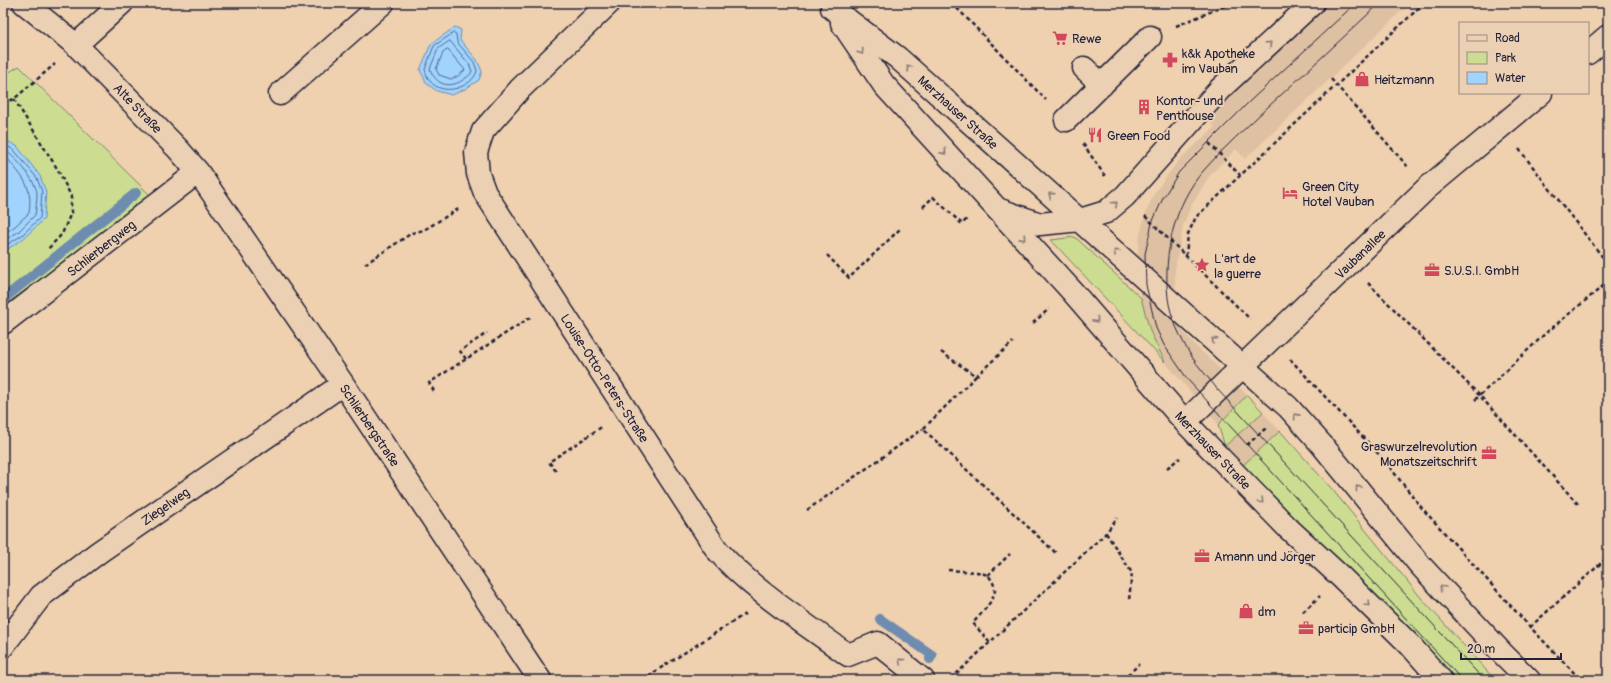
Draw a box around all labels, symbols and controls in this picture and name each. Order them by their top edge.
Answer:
legend [1459,22,1589,94]
supermarket icon: Rewe [1051,29,1069,47]
place label: Rewe [1072,31,1102,47]
text: Road [1495,31,1520,46]
one-way arrow [1265,42,1272,49]
place label: k&k Apotheke im Vauban [1182,46,1256,77]
one-way arrow [856,48,864,55]
pharmacy icon: k&k Apotheke im Vauban [1161,51,1179,69]
text: Park [1495,51,1516,66]
one-way arrow [906,65,914,72]
shop icon: Heitzmann [1353,70,1371,88]
text: Water [1495,71,1526,86]
place label: Heitzmann [1374,72,1434,88]
street label: Merzhauser Straße [914,73,1001,153]
street label: Alte Straße [110,80,165,137]
place label: Kontor- und Penthouse [1156,93,1223,124]
building icon: Kontor- und Penthouse [1135,98,1153,116]
restaurant icon: Green Food [1086,126,1104,144]
place label: Green Food [1107,128,1170,144]
one-way arrow [940,147,947,154]
place label: Green City Hotel Vauban [1302,179,1374,210]
hotel icon: Green City Hotel Vauban [1281,184,1299,202]
one-way arrow [1048,192,1056,199]
one-way arrow [1110,202,1118,209]
street label: Schlierbergweg [64,217,139,280]
street label: Vaubanallee [1332,226,1390,283]
one-way arrow [1018,233,1025,240]
one-way arrow [1113,250,1121,257]
place label: L'art de la guerre [1214,251,1261,282]
place icon: L'art de la guerre [1193,256,1211,274]
office icon: S.U.S.I. GmbH [1423,261,1441,279]
place label: S.U.S.I. GmbH [1444,263,1519,279]
street label: Louise-Otto-Peters-Straße [557,311,652,446]
one-way arrow [1092,315,1099,322]
one-way arrow [1211,337,1219,344]
street label: Schlierbergstraße [336,381,403,470]
street label: Merzhauser Straße [1171,408,1254,493]
one-way arrow [1293,413,1300,420]
place label: Graswurzelrevolution Monatszeitschrift [1361,439,1478,470]
office icon: Graswurzelrevolution Monatszeitschrift [1480,444,1498,462]
street label: Ziegelweg [138,484,193,529]
one-way arrow [1355,486,1362,493]
one-way arrow [1256,496,1264,504]
office icon: Amann und Jörger [1193,547,1211,565]
place label: Amann und Jörger [1214,549,1316,565]
one-way arrow [1440,585,1447,592]
one-way arrow [1363,600,1371,607]
shop icon: dm [1237,602,1255,620]
place label: dm [1258,604,1276,620]
office icon: particip GmbH [1297,619,1315,637]
place label: particip GmbH [1318,621,1395,637]
scale bar [1461,635,1561,661]
text: 20 m [1467,642,1496,657]
one-way arrow [898,659,905,666]

